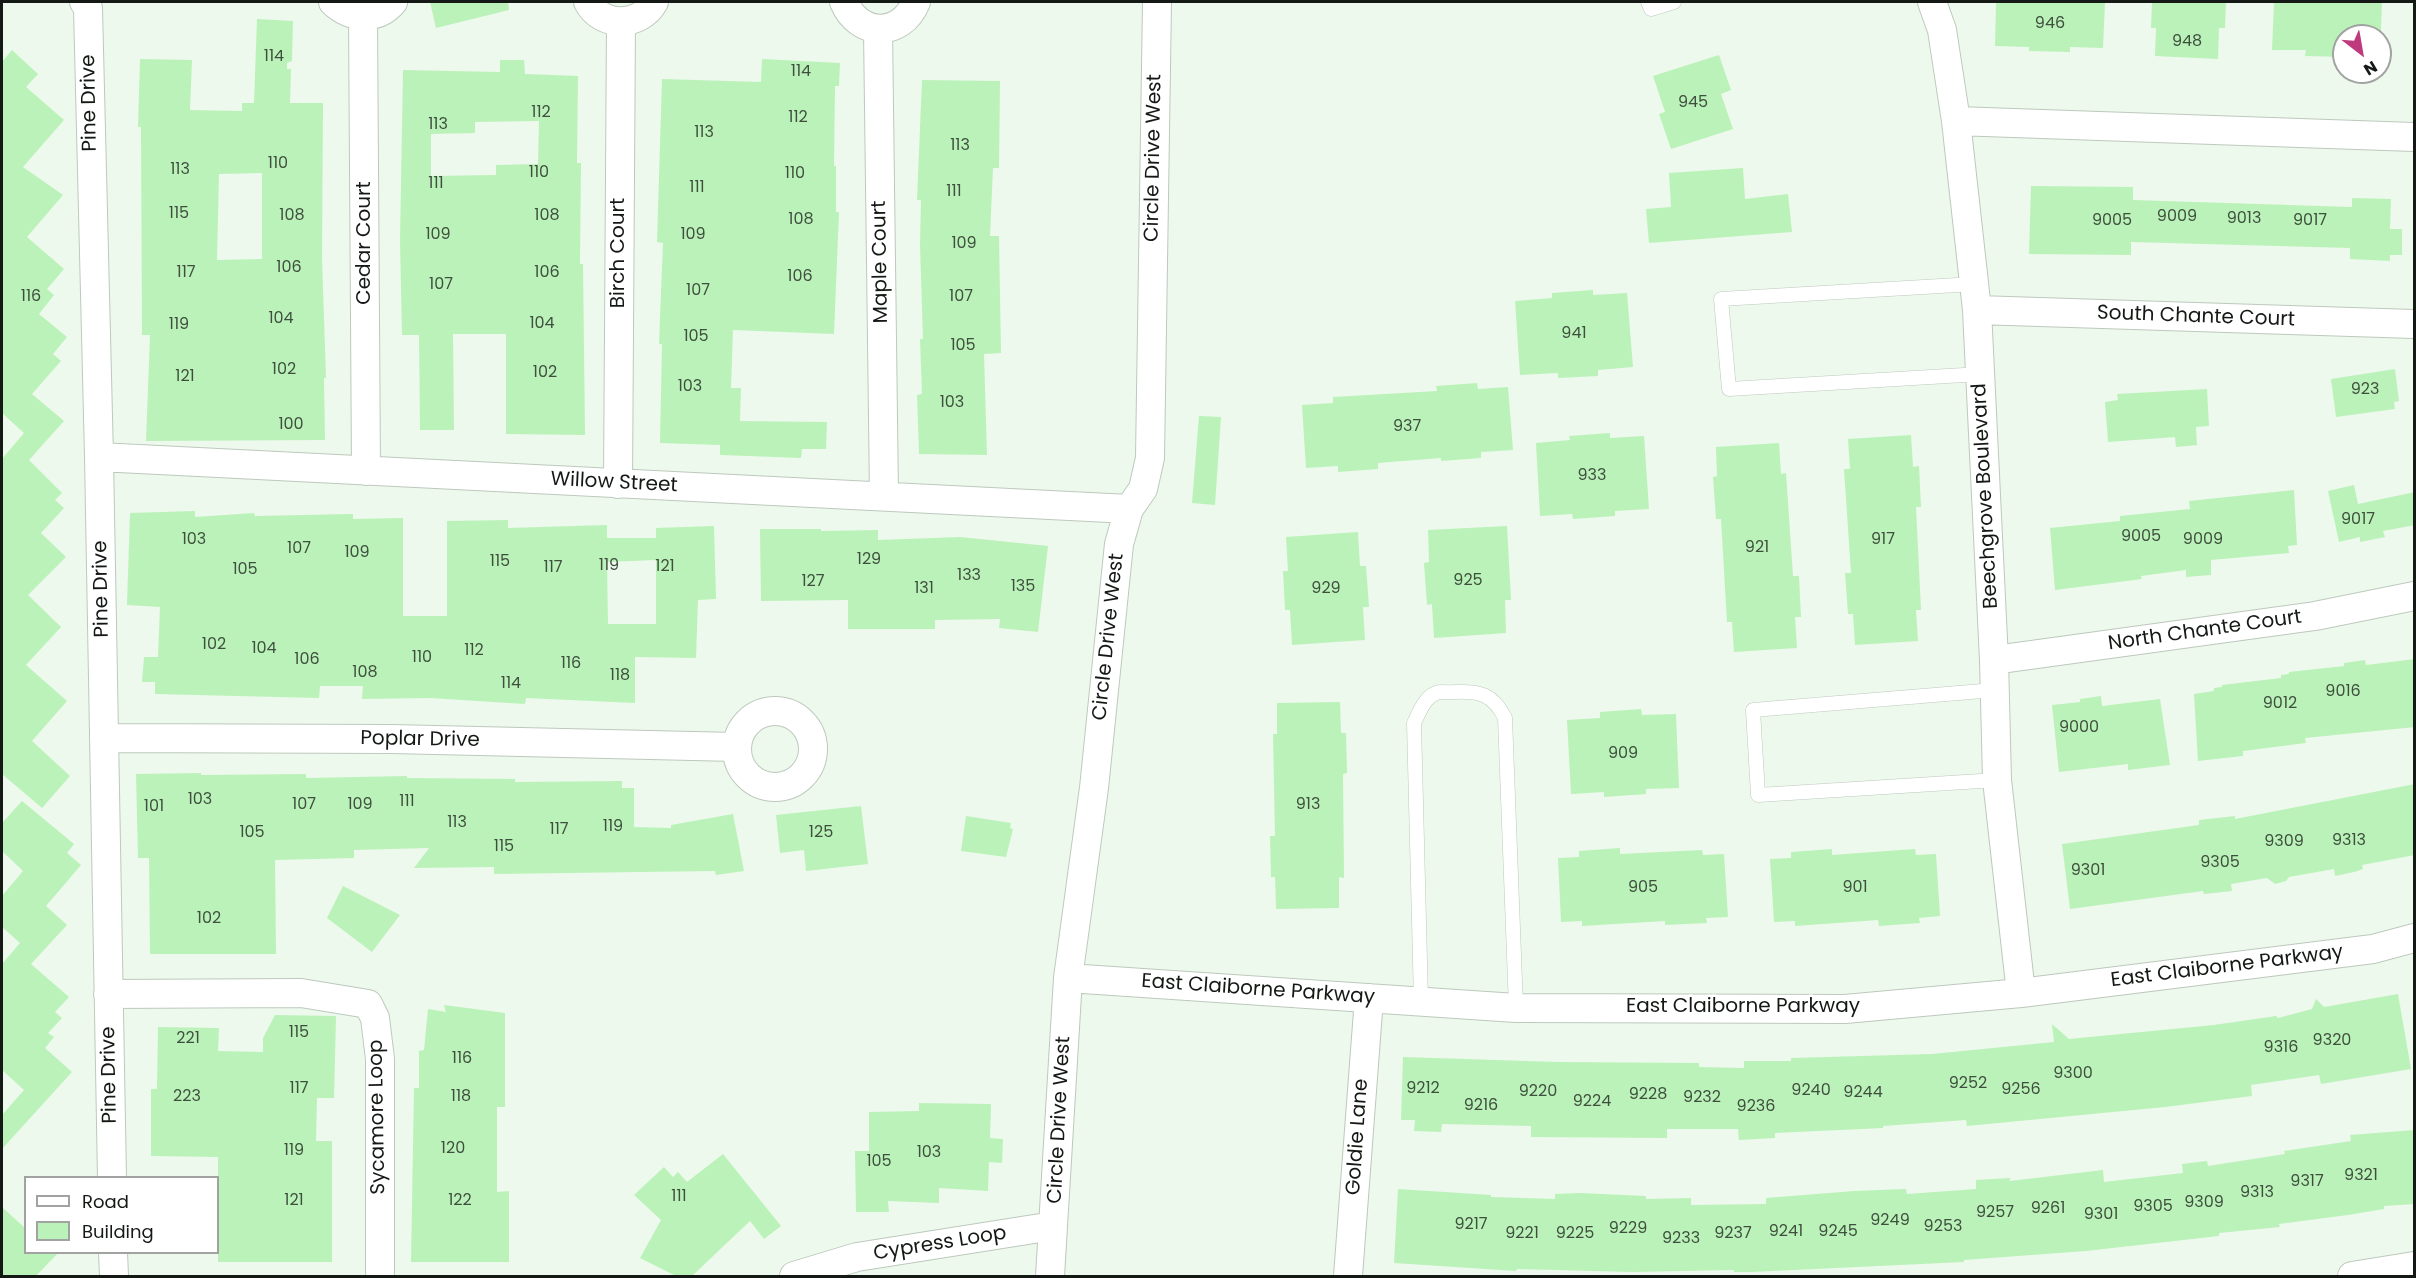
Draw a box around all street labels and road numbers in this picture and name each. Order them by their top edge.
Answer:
street label: Pine Drive [77,54,103,152]
street label: Circle Drive West [1141,74,1167,242]
street label: Cedar Court [353,181,377,305]
street label: Birch Court [607,198,631,308]
street label: Maple Court [868,200,894,324]
street label: South Chante Court [2097,302,2295,332]
street label: Beechgrove Boulevard [1968,383,2004,609]
street label: Willow Street [550,468,678,498]
street label: Pine Drive [89,540,115,638]
street label: Circle Drive West [1088,552,1130,722]
street label: North Chante Court [2107,606,2303,656]
street label: Poplar Drive [360,727,480,753]
street label: East Claiborne Parkway [2109,941,2345,993]
street label: East Claiborne Parkway [1140,970,1376,1010]
street label: East Claiborne Parkway [1626,995,1860,1019]
street label: Pine Drive [97,1026,123,1124]
street label: Circle Drive West [1044,1036,1076,1204]
street label: Sycamore Loop [365,1039,391,1195]
street label: Goldie Lane [1342,1078,1374,1196]
street label: Cypress Loop [872,1222,1008,1266]

